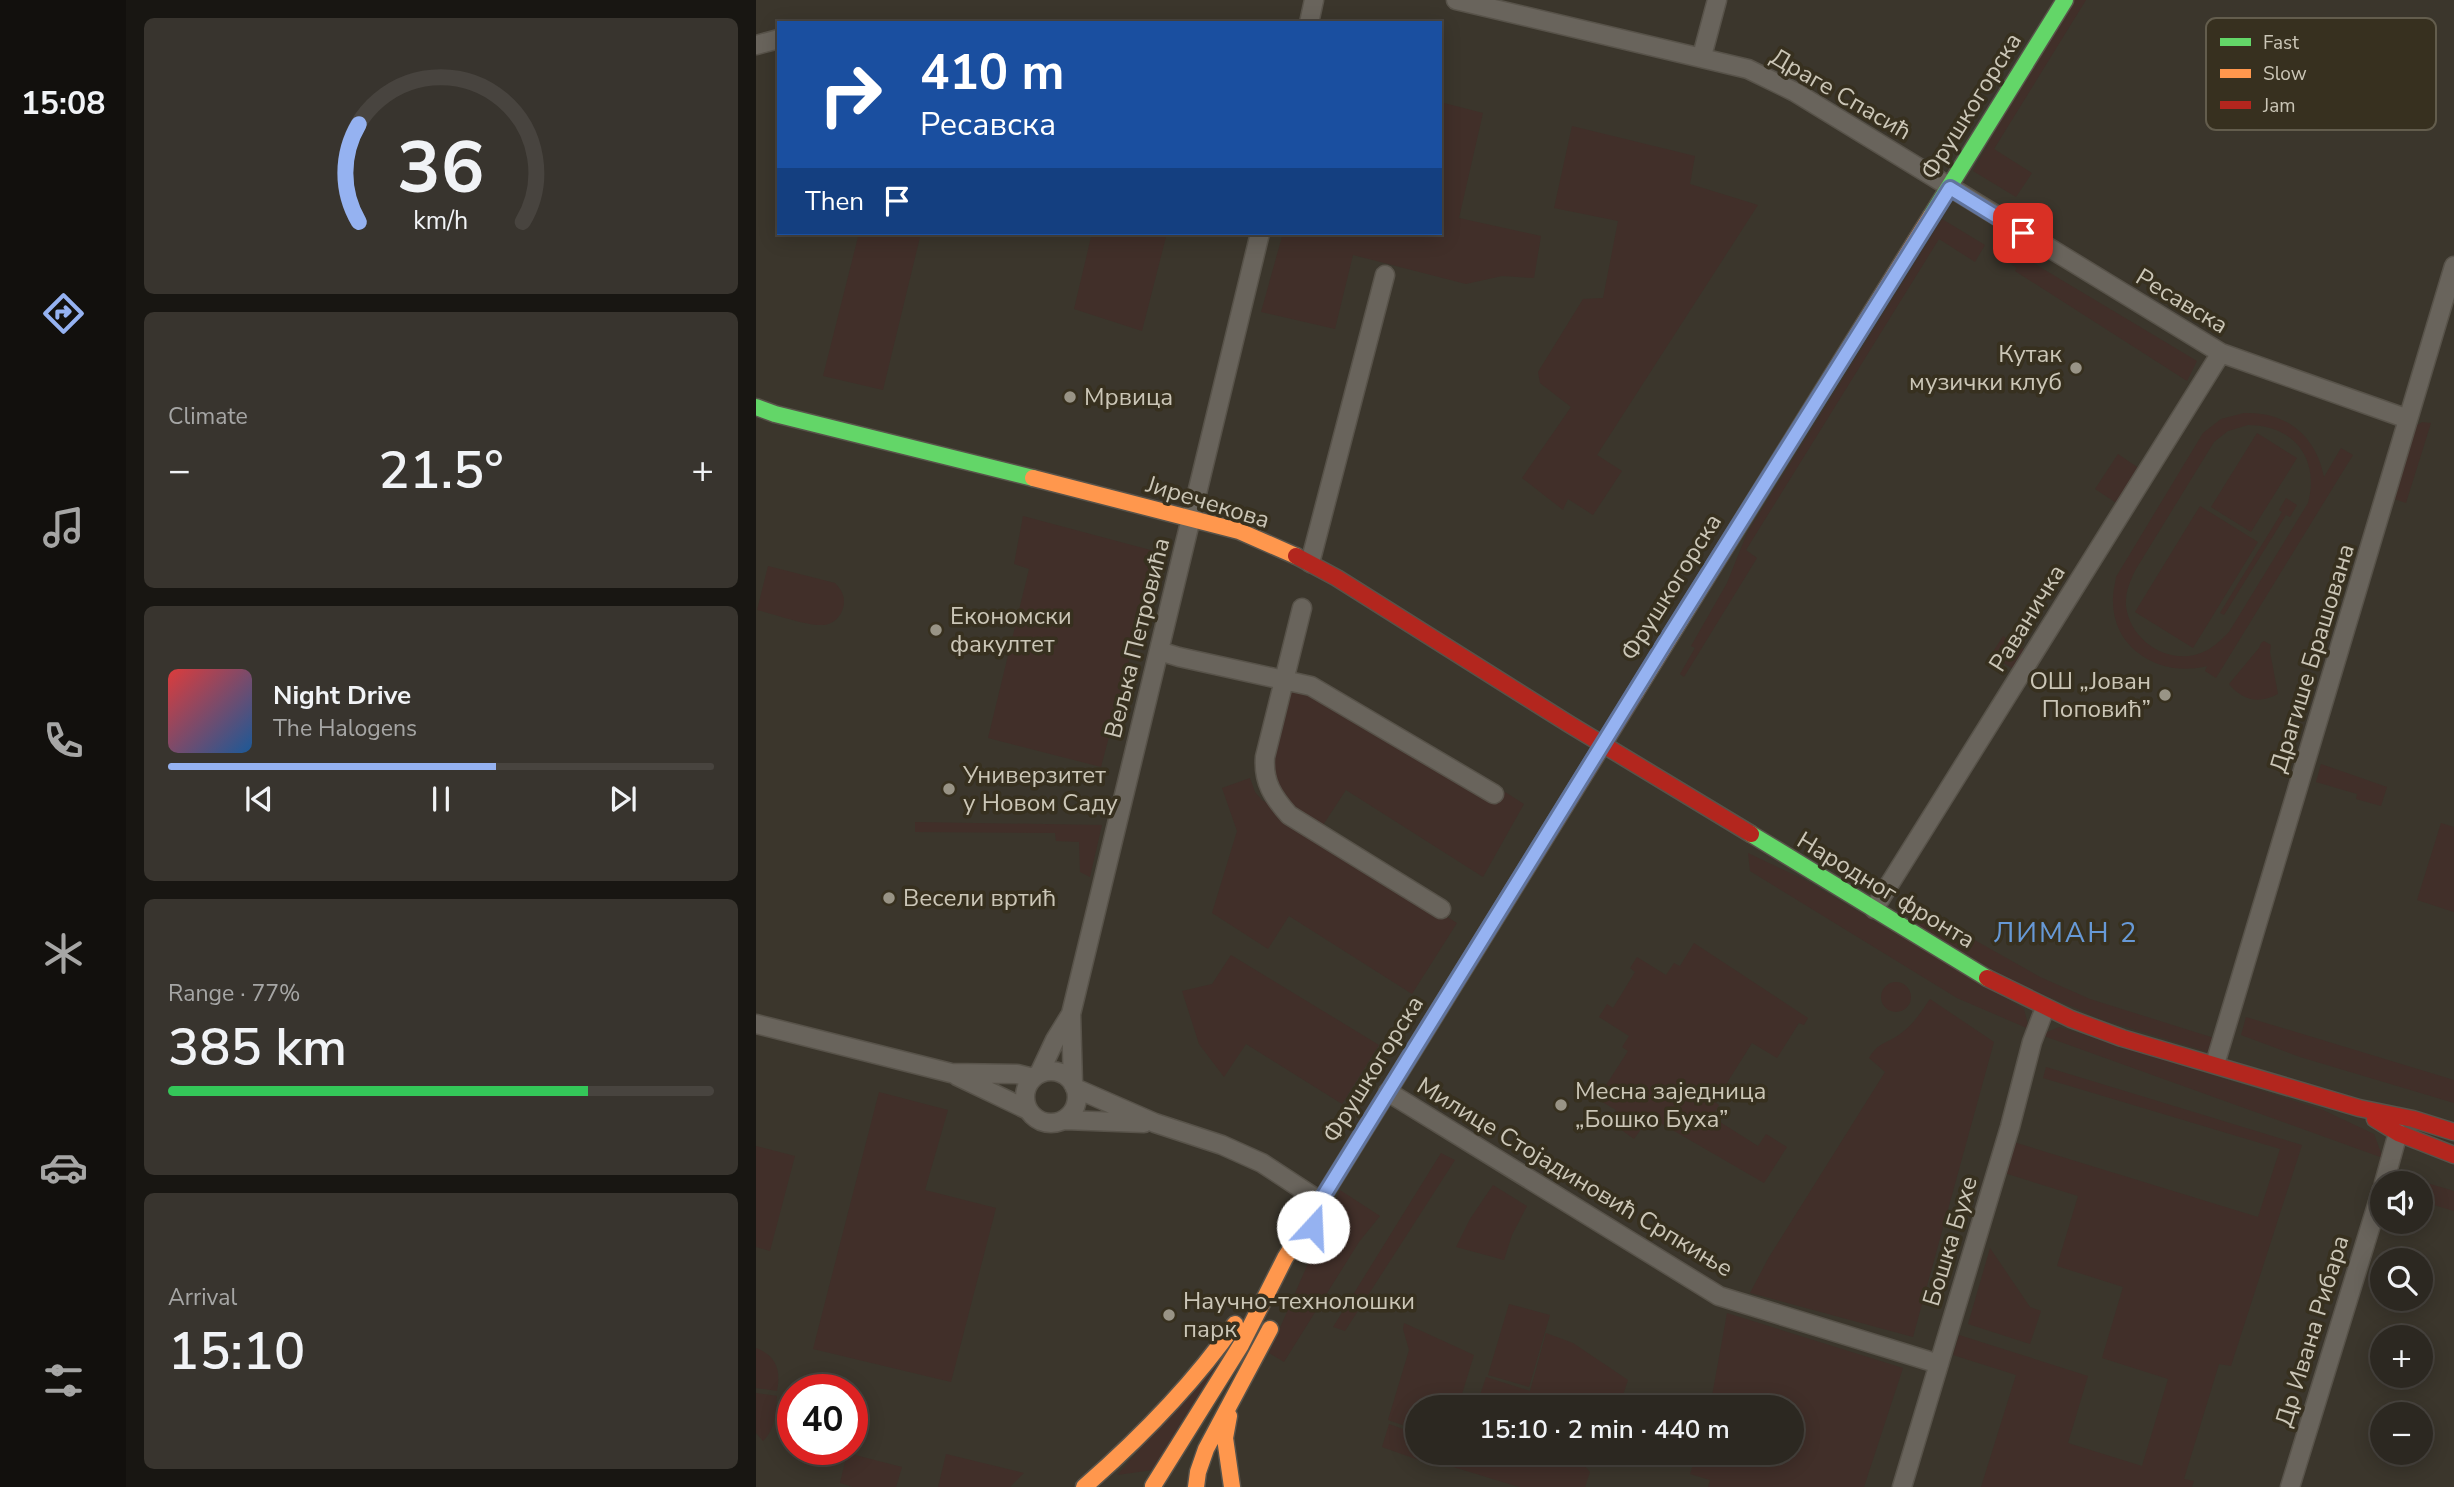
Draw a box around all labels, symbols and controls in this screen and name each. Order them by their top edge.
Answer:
legend [2206,18,2436,130]
street label: Фрушкогорска [1913,26,2029,186]
text: Fast [2263,30,2299,56]
text: 410 m [920,39,1064,106]
street label: Драге Спасић [1765,41,1917,147]
icon: right [805,49,896,140]
text: Slow [2263,61,2307,87]
text: 15:08 [21,82,105,125]
text: Jam [2262,93,2296,119]
text: Ресавска [920,103,1056,146]
text: 36 [397,118,485,218]
icon: arrive [878,182,916,220]
text: Then [805,184,864,219]
pin [1993,203,2053,263]
text: km/h [413,204,469,238]
icon: arrive [2004,214,2042,252]
street label: Ресавска [2130,261,2234,341]
icon: directions [39,289,88,338]
place label: Кутак музички клуб [1909,338,2062,398]
marker: Кутак музички клуб [2068,360,2084,376]
place label: Мрвица [1084,381,1173,413]
marker: Мрвица [1062,389,1078,405]
text: Climate [168,401,248,432]
text: 21.5° [378,435,504,506]
text: − [168,445,191,496]
text: + [691,445,714,496]
street label: Јиречекова [1141,468,1274,536]
icon: music [39,503,88,552]
street label: Фрушкогорска [1613,507,1729,667]
street label: Вељка Петровића [1097,534,1177,742]
street label: Драгише Брашована [2262,540,2362,776]
street label: Раваничка [1981,558,2073,678]
place label: Економски факултет [950,600,1072,660]
marker: Економски факултет [928,622,944,638]
place label: ОШ „Јован Поповић” [2029,665,2151,725]
text: Night Drive [273,678,411,713]
marker: ОШ „Јован Поповић” [2157,687,2173,703]
text: The Halogens [273,713,417,744]
icon: phone [39,716,88,765]
place label: Универзитет у Новом Саду [962,759,1118,819]
icon: previous [240,780,278,818]
icon: pause [422,780,460,818]
icon: next [604,780,642,818]
marker: Универзитет у Новом Саду [941,781,957,797]
street label: Народног фронта [1791,824,1981,956]
place label: Весели вртић [903,882,1056,914]
marker: Весели вртић [881,890,897,906]
district label: ЛИМАН 2 [1993,914,2139,952]
icon: climate [39,929,88,978]
text: Range · 77% [168,978,300,1009]
street label: Фрушкогорска [1315,989,1431,1149]
text: 385 km [168,1012,347,1083]
street label: Милице Стојадиновић Српкиње [1411,1070,1739,1284]
place label: Месна заједница „Бошко Буха” [1575,1075,1766,1135]
marker: Месна заједница „Бошко Буха” [1553,1097,1569,1113]
icon: car [39,1143,88,1192]
map controls [2370,1171,2433,1465]
button: sound [2370,1171,2433,1234]
street label: Бошка Бухе [1915,1172,1985,1310]
position arrow [1276,1190,1350,1264]
street label: Др Ивана Рибара [2268,1231,2356,1431]
button: search [2370,1248,2433,1311]
text: Arrival [168,1282,237,1313]
place label: Научно-технолошки парк [1183,1285,1415,1345]
marker: Научно-технолошки парк [1161,1307,1177,1323]
text: 15:10 [168,1316,305,1387]
button: + [2370,1325,2433,1388]
icon: filters [39,1356,88,1405]
speed limit sign: 40 [777,1374,868,1465]
button: − [2370,1402,2433,1465]
text: 15:10 · 2 min · 440 m [1479,1412,1730,1447]

